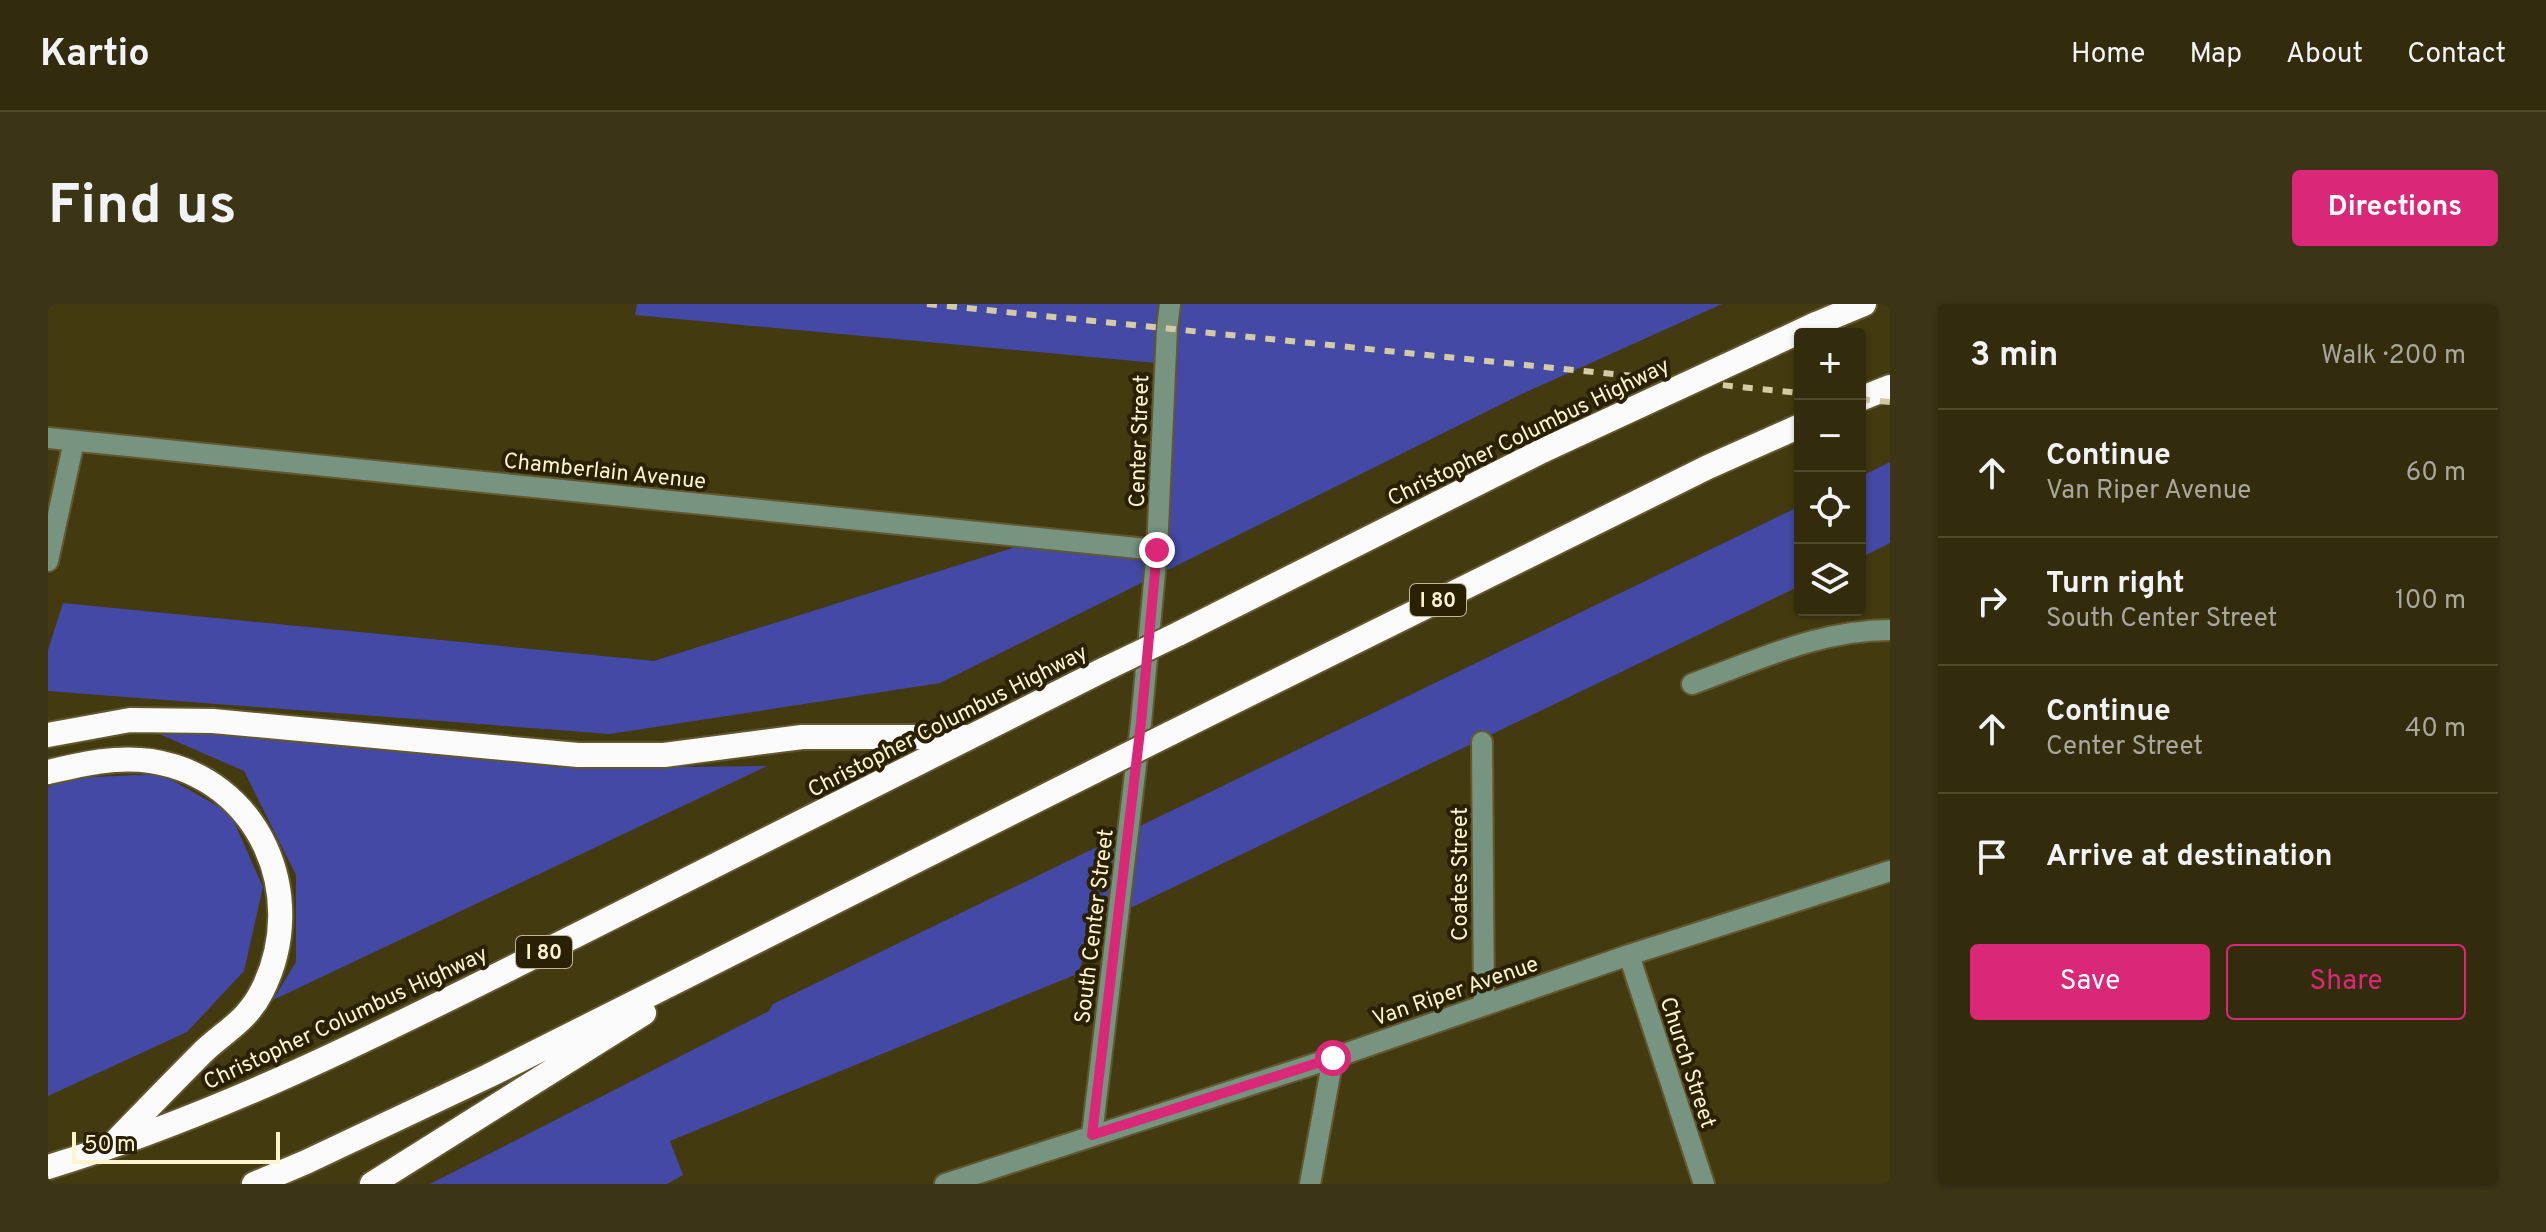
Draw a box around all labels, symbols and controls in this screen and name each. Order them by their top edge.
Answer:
text: Kartio [40,31,150,80]
text: Home [2071,37,2145,73]
text: Map [2189,37,2242,73]
text: About [2286,37,2363,73]
text: Contact [2407,37,2506,73]
button: Directions [2292,170,2498,246]
text: Find us [48,173,237,243]
map controls [1794,328,1866,616]
button: + [1794,328,1866,400]
text: 3 min [1970,335,2058,378]
text: Walk · 200 m [2321,340,2466,373]
street label: Christopher Columbus Highway [1384,353,1674,513]
street label: Center Street [1125,374,1156,508]
button: − [1794,400,1866,472]
text: Continue [2046,438,2171,475]
street label: Chamberlain Avenue [502,448,707,497]
icon: ahead [1970,451,2014,495]
text: 60 m [2406,457,2466,490]
button: locate [1794,472,1866,544]
text: Van Riper Avenue [2046,475,2251,508]
route end [1139,532,1175,568]
button: layers [1794,544,1866,616]
text: Turn right [2046,566,2184,603]
icon: right [1970,579,2014,623]
road number: I 80 [1410,584,1466,616]
text: 100 m [2395,585,2466,618]
text: South Center Street [2046,603,2277,636]
street label: Christopher Columbus Highway [804,640,1092,805]
text: Continue [2046,694,2171,731]
icon: ahead [1970,707,2014,751]
text: 40 m [2405,713,2466,746]
text: Center Street [2046,731,2203,764]
street label: Coates Street [1448,807,1475,941]
street label: South Center Street [1070,827,1121,1025]
icon: arrive [1970,835,2014,879]
text: Arrive at destination [2046,839,2332,876]
road number: I 80 [516,936,572,968]
street label: Christopher Columbus Highway [200,941,492,1097]
button: Save [1970,944,2210,1020]
button: Share [2226,944,2466,1020]
street label: Van Riper Avenue [1369,951,1542,1033]
street label: Church Street [1653,994,1721,1132]
route start [1315,1040,1351,1076]
scale bar [72,1128,280,1164]
text: 50 m [84,1132,136,1159]

